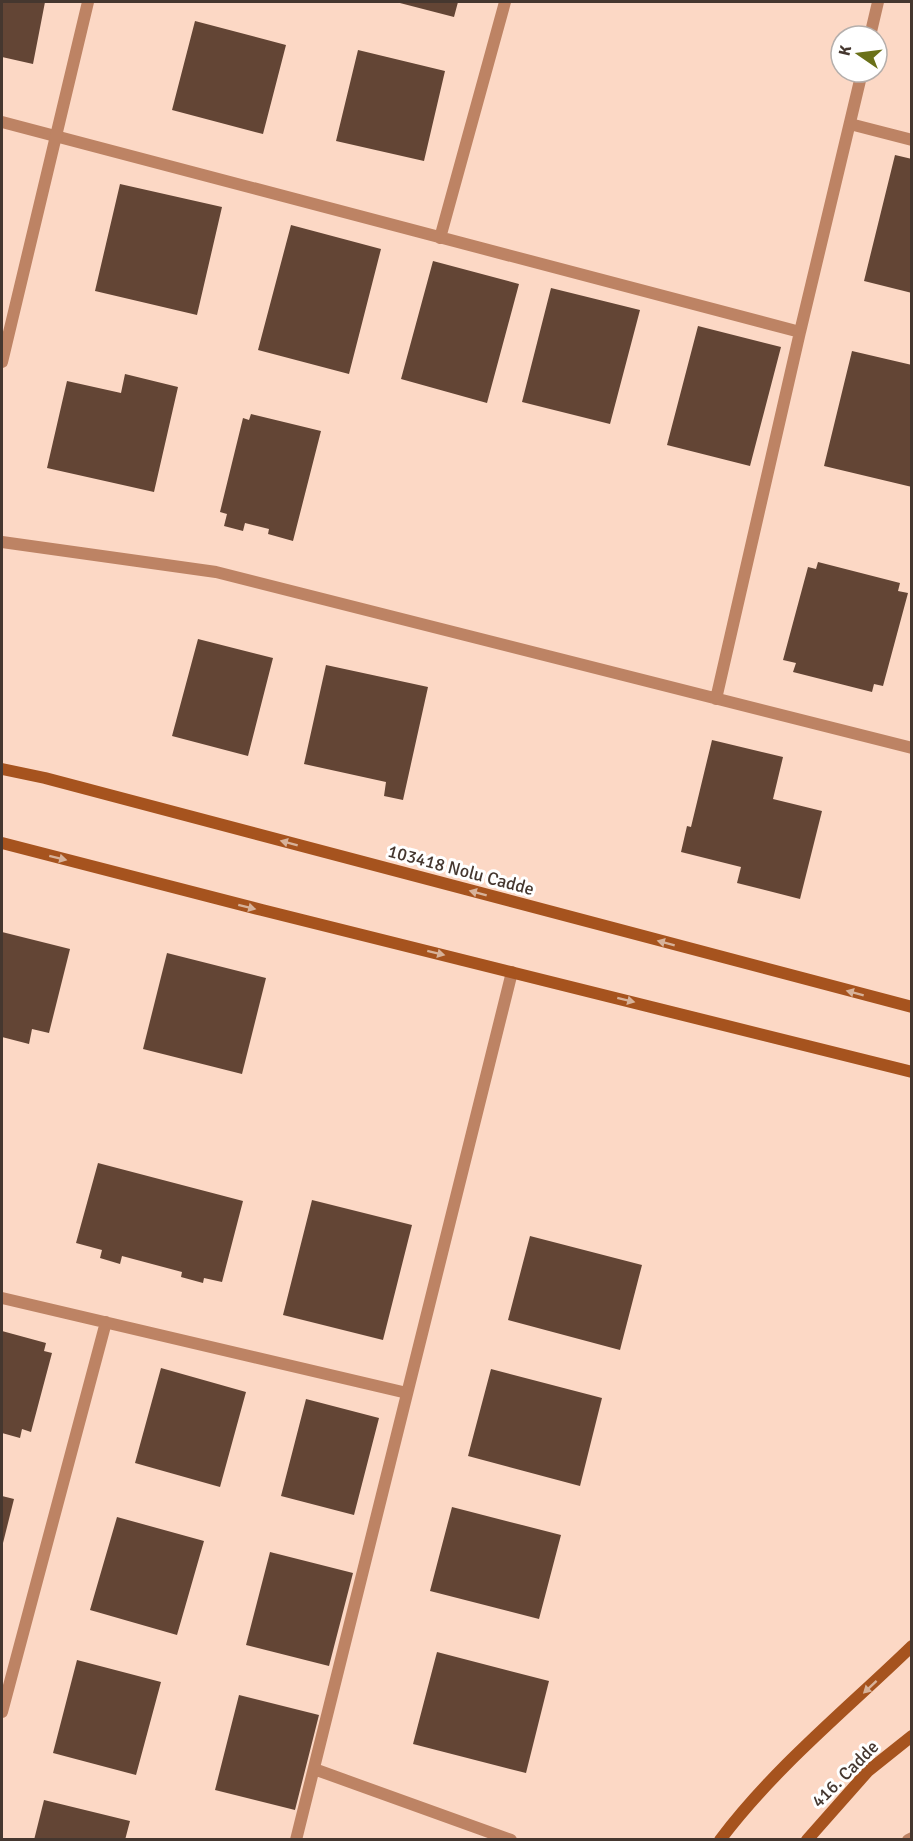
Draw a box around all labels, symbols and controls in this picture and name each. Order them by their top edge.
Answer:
north arrow [829,24,889,84]
text: K [835,43,856,58]
one-way arrow [280,838,298,848]
street label: 103418 Nolu Cadde [385,840,537,900]
one-way arrow [49,853,67,863]
one-way arrow [469,888,487,898]
one-way arrow [238,902,256,912]
one-way arrow [657,938,675,947]
one-way arrow [427,949,445,959]
one-way arrow [846,987,864,997]
one-way arrow [616,996,635,1006]
one-way arrow [863,1679,877,1693]
street label: 416. Cadde [807,1736,883,1812]

